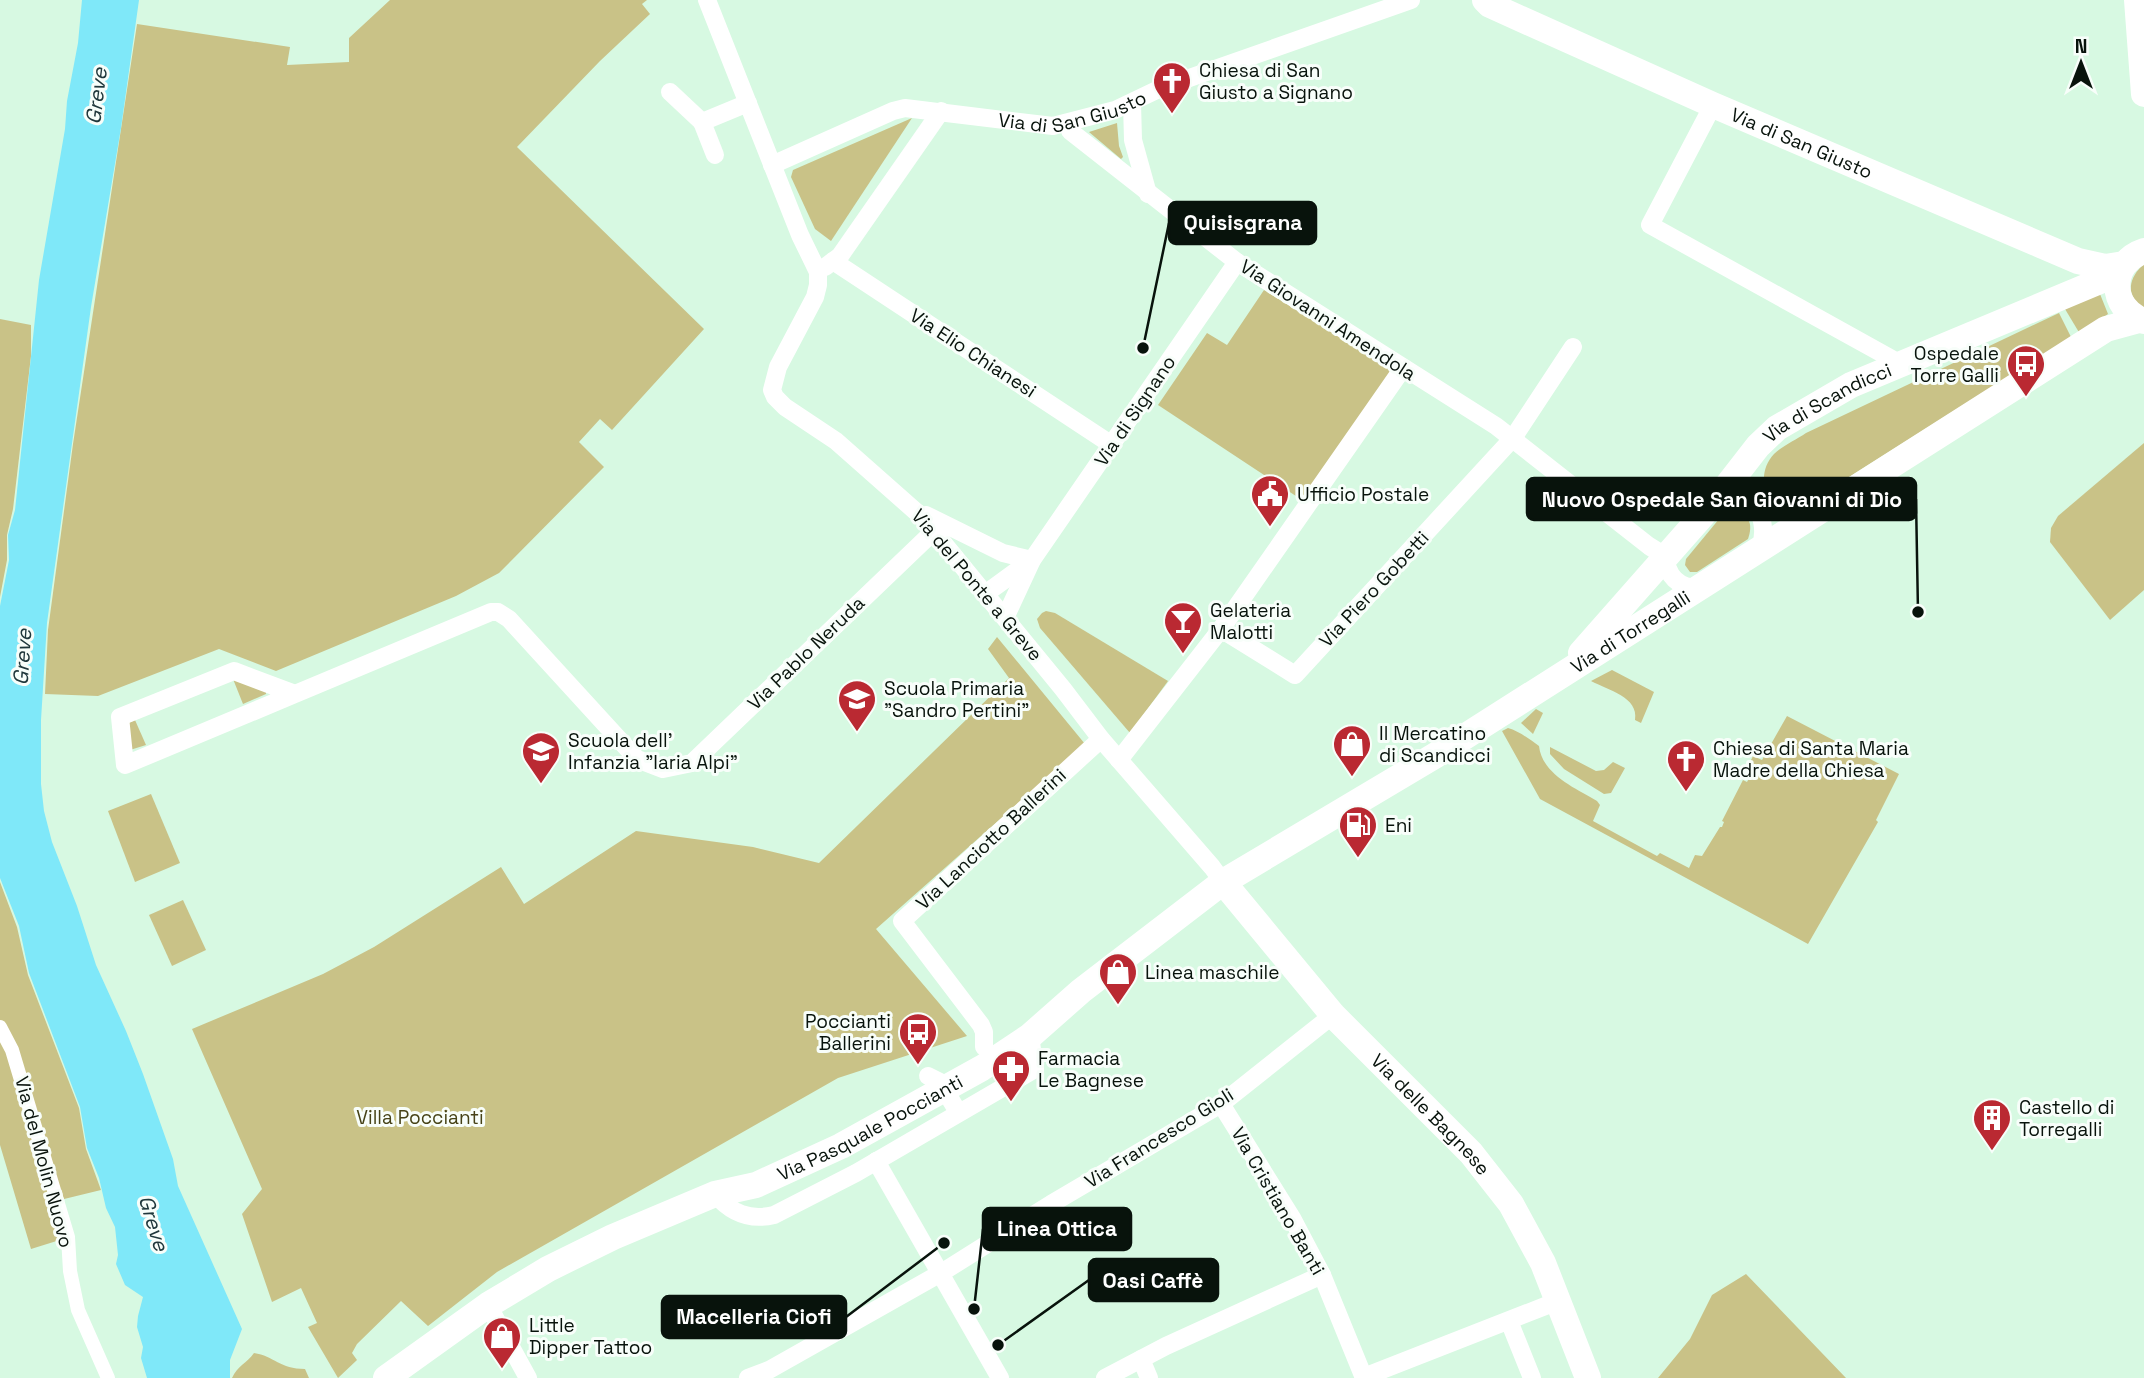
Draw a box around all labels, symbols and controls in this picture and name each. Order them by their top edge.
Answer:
north arrow [2046,28,2116,98]
text: N [2075,34,2087,59]
place label: Chiesa di San Giusto a Signano [1199,58,1353,105]
church icon: Chiesa di San Giusto a Signano [1151,60,1193,115]
water label: Greve [79,65,113,126]
street label: Via di San Giusto [997,84,1150,138]
street label: Via di San Giusto [1727,102,1877,184]
callout: Quisisgrana [1169,202,1316,244]
text: Quisisgrana [1184,209,1303,236]
street label: Via Giovanni Amendola [1235,254,1421,386]
street label: Via Elio Chianesi [905,303,1041,403]
place label: Ospedale Torre Galli [1910,341,1999,388]
bus stop icon: Ospedale Torre Galli [2005,343,2047,398]
street label: Via di Signano [1089,351,1181,471]
street label: Via di Scandicci [1757,357,1895,448]
public building icon: Ufficio Postale [1249,473,1291,528]
callout: Nuovo Ospedale San Giovanni di Dio [1527,478,1916,520]
place label: Ufficio Postale [1297,482,1429,507]
text: Nuovo Ospedale San Giovanni di Dio [1542,486,1902,513]
street label: Via del Ponte a Greve [906,504,1048,666]
street label: Via Piero Gobetti [1314,526,1434,652]
street label: Via di Torregalli [1566,584,1695,679]
street label: Via Pablo Neruda [742,591,870,715]
place label: Gelateria Malotti [1210,598,1291,645]
bar icon: Gelateria Malotti [1162,600,1204,655]
water label: Greve [7,626,38,686]
place label: Scuola Primaria "Sandro Pertini" [884,676,1029,723]
school or university icon: Scuola Primaria "Sandro Pertini" [836,678,878,733]
place label: Il Mercatino di Scandicci [1379,721,1491,768]
shop icon: Il Mercatino di Scandicci [1331,723,1373,778]
place label: Scuola dell' Infanzia "Iaria Alpi" [568,728,738,775]
school or university icon: Scuola dell' Infanzia "Iaria Alpi" [520,730,562,785]
place label: Chiesa di Santa Maria Madre della Chiesa [1713,736,1909,783]
church icon: Chiesa di Santa Maria Madre della Chiesa [1665,738,1707,793]
street label: Via Lanciotto Ballerini [911,763,1071,915]
fuel station icon: Eni [1337,804,1379,859]
place label: Eni [1385,813,1412,838]
shop icon: Linea maschile [1097,951,1139,1006]
place label: Linea maschile [1145,960,1280,985]
place label: Poccianti Ballerini [805,1009,891,1056]
bus stop icon: Poccianti Ballerini [897,1011,939,1066]
place label: Farmacia Le Bagnese [1038,1046,1144,1093]
pharmacy icon: Farmacia Le Bagnese [990,1048,1032,1103]
street label: Via delle Bagnese [1366,1048,1496,1180]
street label: Via Pasquale Poccianti [773,1069,967,1186]
street label: Via del Molin Nuovo [9,1074,79,1250]
street label: Via Francesco Gioli [1080,1082,1238,1194]
place label: Castello di Torregalli [2019,1095,2114,1142]
building icon: Castello di Torregalli [1971,1097,2013,1152]
park label: Villa Poccianti [356,1105,484,1130]
street label: Via Cristiano Banti [1225,1122,1331,1280]
water label: Greve [133,1192,176,1256]
callout: Linea Ottica [983,1208,1131,1250]
text: Linea Ottica [997,1215,1117,1242]
callout: Oasi Caffè [1089,1259,1218,1301]
text: Oasi Caffè [1103,1267,1203,1294]
callout: Macelleria Ciofi [662,1296,846,1338]
text: Macelleria Ciofi [676,1303,832,1330]
place label: Little Dipper Tattoo [529,1313,652,1360]
shop icon: Little Dipper Tattoo [481,1315,523,1370]

